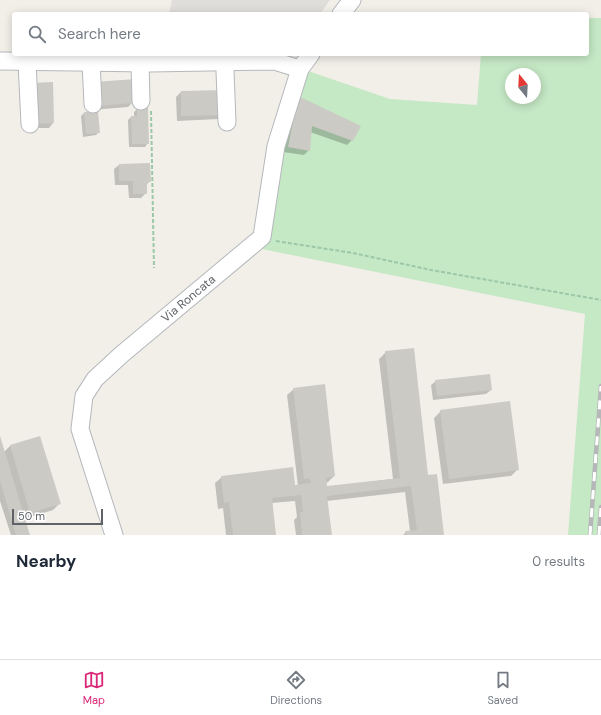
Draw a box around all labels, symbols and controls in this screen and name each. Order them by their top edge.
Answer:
search box [12,12,589,56]
icon: search [26,23,48,45]
text: Search here [58,24,141,44]
north arrow [505,68,541,104]
street label: Via Roncata [158,271,219,326]
scale bar [12,507,103,526]
text: 50 m [18,509,45,523]
text: Nearby [16,550,76,572]
text: 0 results [532,553,585,570]
tab: Map [83,669,105,707]
tab: Directions [270,669,322,707]
tab: Saved [487,669,518,707]

